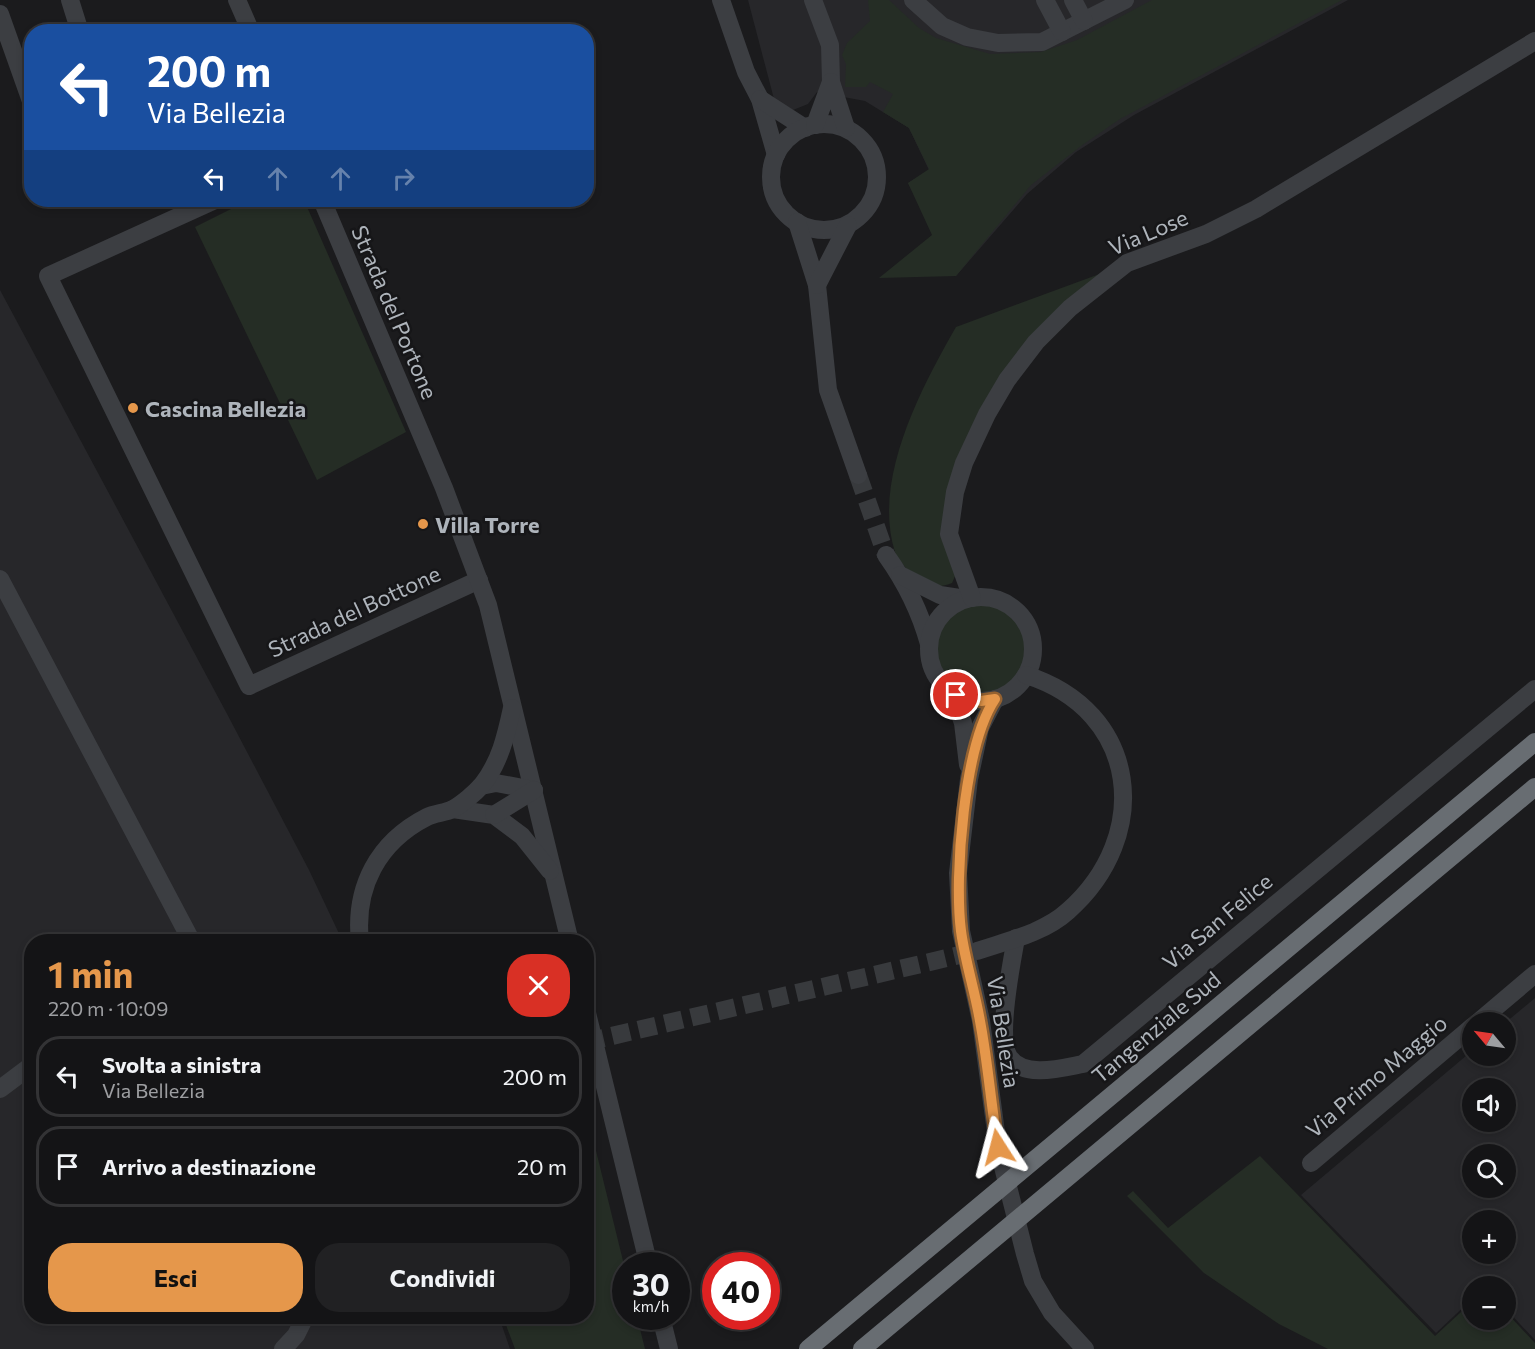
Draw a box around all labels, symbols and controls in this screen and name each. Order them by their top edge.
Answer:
text: 200 m [147,44,271,96]
icon: left [48,48,126,126]
text: Via Bellezia [147,96,286,129]
icon: left [198,162,231,195]
icon: ahead [261,162,294,195]
icon: ahead [324,162,357,195]
icon: right [387,162,420,195]
street label: Via Lose [1104,203,1192,261]
street label: Strada del Portone [346,221,444,403]
place label: Cascina Bellezia [145,395,306,422]
marker: Cascina Bellezia [126,401,140,415]
place label: Villa Torre [435,511,540,538]
marker: Villa Torre [416,517,430,531]
street label: Strada del Bottone [264,559,444,663]
pin [930,669,981,720]
icon: arrive [939,678,972,711]
street label: Via San Felice [1157,867,1277,975]
text: 1 min [48,951,133,995]
button: close [507,954,570,1017]
street label: Tangenziale Sud [1086,965,1226,1089]
street label: Via Bellezia [982,974,1026,1090]
text: 220 m · 10:09 [48,996,168,1020]
street label: Via Primo Maggio [1300,1009,1452,1143]
north arrow [1462,1012,1516,1066]
map controls [1462,1012,1516,1330]
text: Svolta a sinistra [102,1051,261,1078]
icon: left [51,1060,84,1093]
text: 200 m [503,1063,567,1090]
text: Via Bellezia [102,1078,205,1102]
button: sound [1462,1078,1516,1132]
position arrow [966,1115,1030,1179]
button: search [1462,1144,1516,1198]
icon: arrive [51,1150,84,1183]
text: Arrivo a destinazione [102,1153,316,1180]
text: 20 m [517,1153,567,1180]
button: + [1462,1210,1516,1264]
button: Esci [48,1243,303,1312]
button: Condividi [315,1243,570,1312]
speed limit sign: 40 [702,1252,780,1330]
text: 30 [632,1265,670,1302]
button: − [1462,1276,1516,1330]
text: km/h [633,1297,669,1315]

